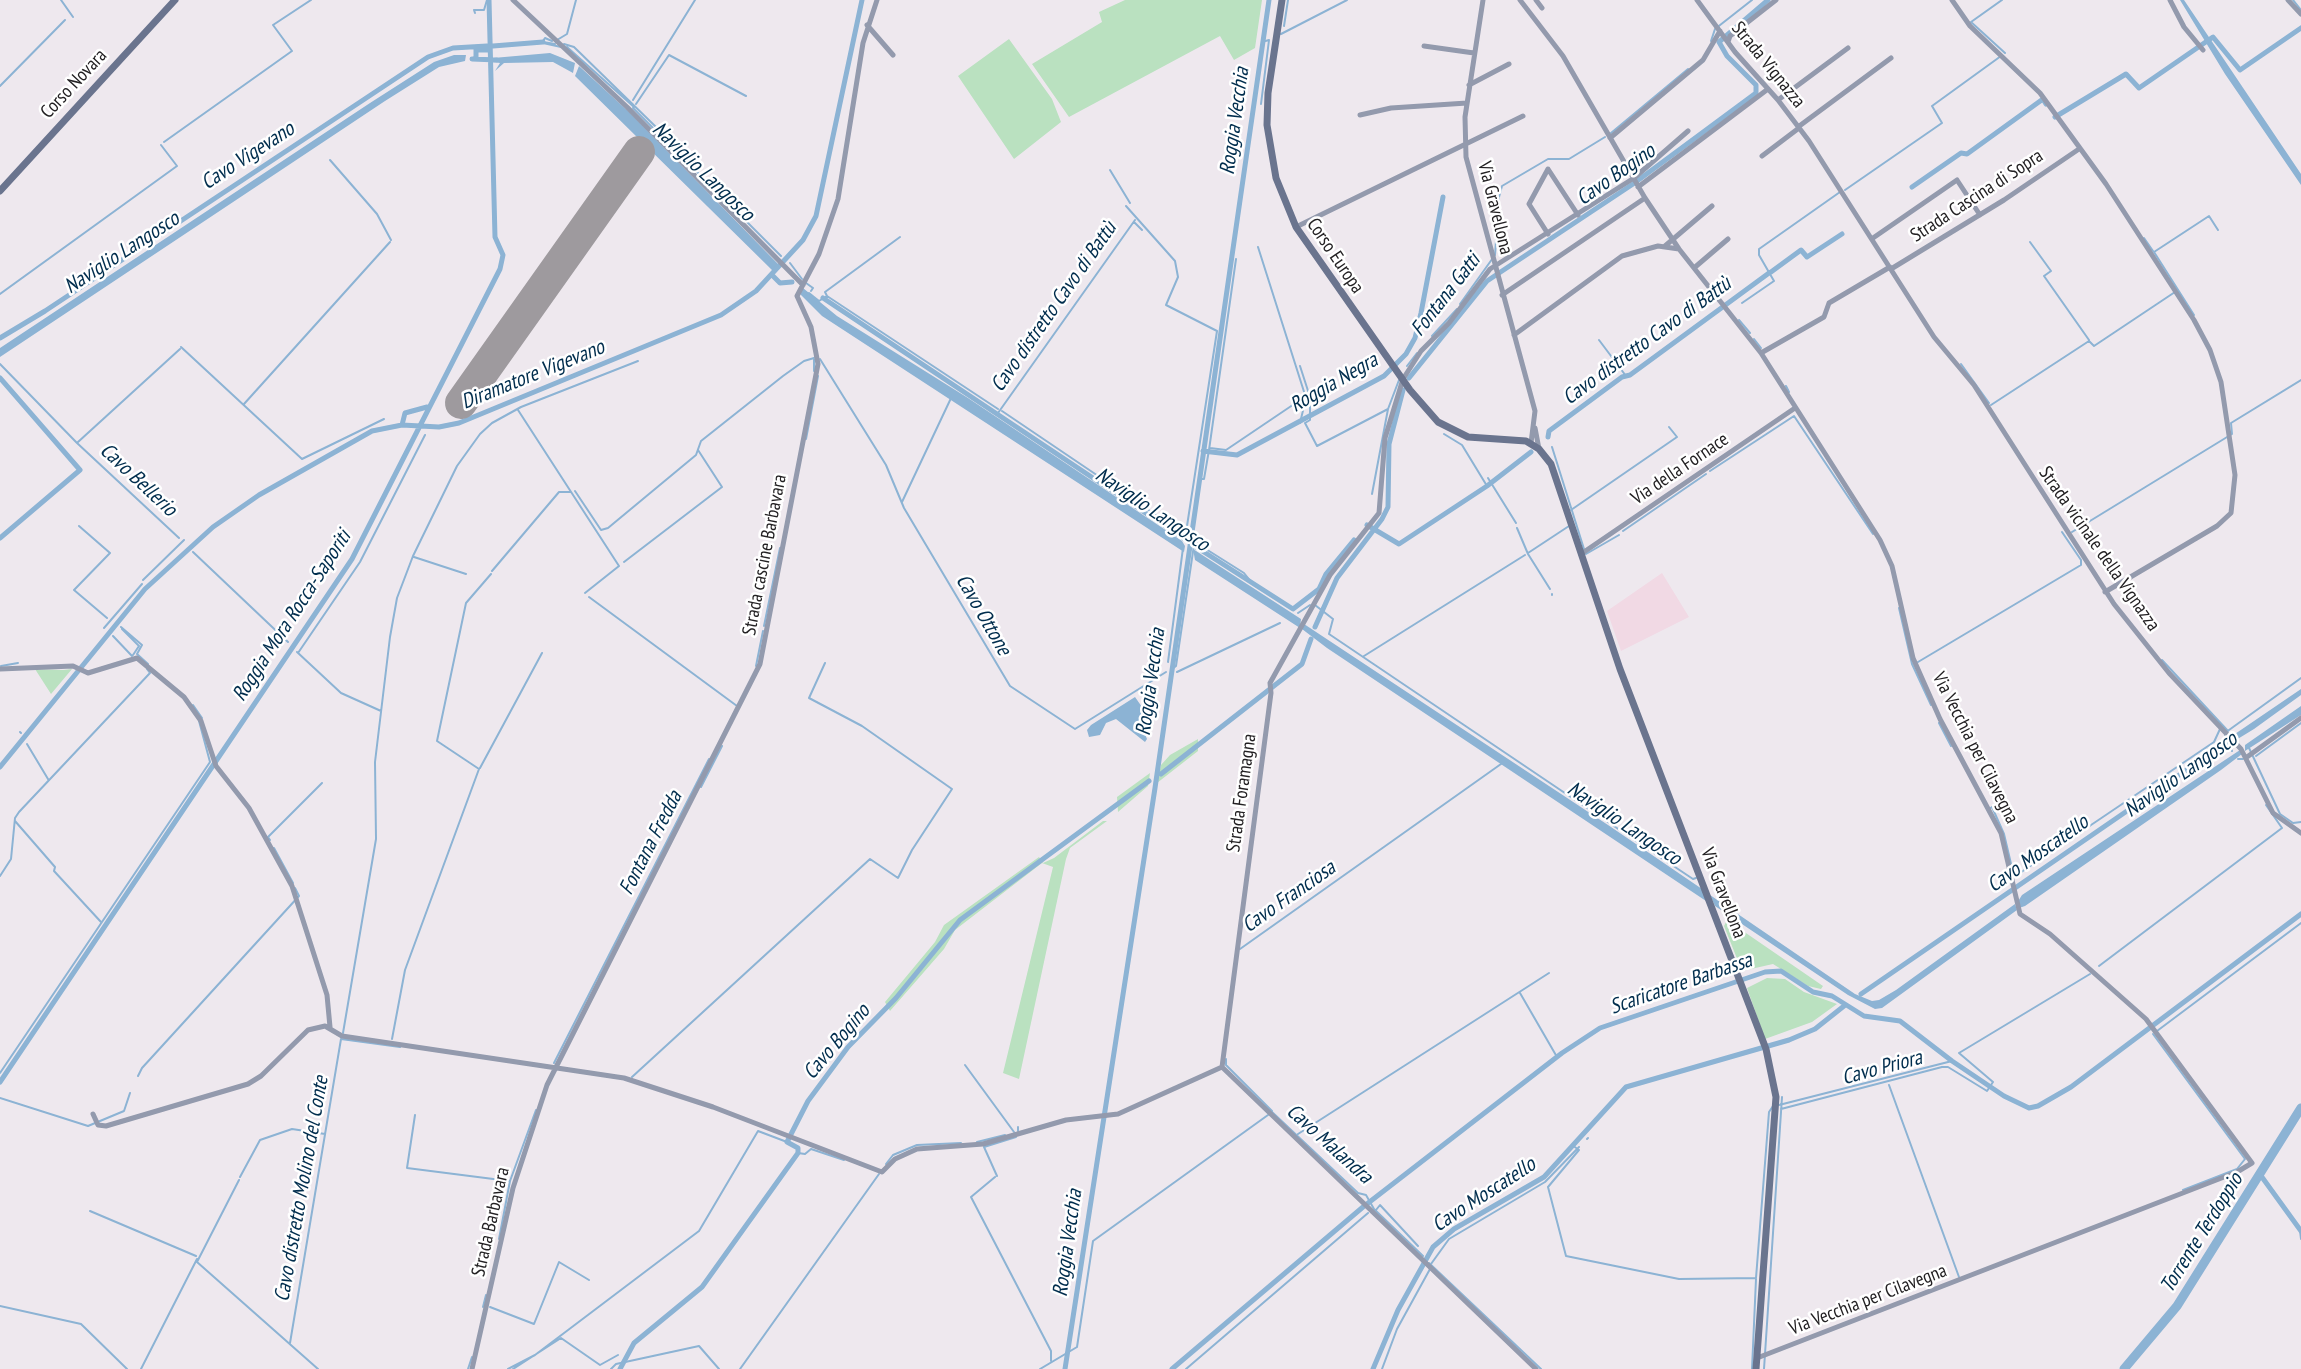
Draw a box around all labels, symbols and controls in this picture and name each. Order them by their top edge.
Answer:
street label: Strada Vignazza [1726,17,1810,113]
street label: Corso Novara [36,45,112,123]
water label: Roggia Vecchia [1215,66,1255,176]
water label: Cavo Vigevano [197,117,299,195]
water label: Naviglio Langosco [647,117,759,227]
water label: Cavo Bogino [1572,139,1660,211]
street label: Strada Cascina di Sopra [1907,145,2047,247]
street label: Via Gravellona [1472,159,1518,257]
water label: Naviglio Langosco [60,207,184,299]
street label: Corso Europa [1302,214,1368,298]
water label: Cavo distretto Cavo di Battù [986,217,1122,397]
water label: Fontana Gatti [1406,249,1486,341]
water label: Cavo distretto Cavo di Battù [1558,272,1736,410]
water label: Diramatore Vigevano [458,335,608,415]
water label: Roggia Negra [1286,348,1382,418]
street label: Via della Fornace [1627,428,1733,510]
water label: Cavo Bellerio [94,438,182,522]
street label: Strada vicinale della Vignazza [2034,462,2164,636]
water label: Naviglio Langosco [1090,463,1214,557]
street label: Strada cascine Barbavara [738,473,792,637]
water label: Roggia Mora Rocca-Saporiti [227,526,357,706]
water label: Cavo Ottone [950,570,1016,660]
water label: Roggia Vecchia [1131,627,1171,737]
street label: Via Vecchia per Cilavegna [1927,668,2023,828]
water label: Naviglio Langosco [2120,727,2242,823]
street label: Strada Foramagna [1222,732,1262,854]
water label: Naviglio Langosco [1562,777,1686,871]
water label: Fontana Fredda [614,787,688,899]
water label: Cavo Moscatello [1982,810,2094,898]
street label: Via Gravellona [1695,845,1751,941]
water label: Cavo Franciosa [1238,856,1340,938]
water label: Scaricatore Barbassa [1607,948,1755,1020]
water label: Cavo Bogino [798,999,876,1085]
water label: Cavo Priora [1839,1045,1925,1091]
water label: Cavo distretto Molino del Conte [270,1074,334,1304]
water label: Cavo Malandra [1281,1099,1377,1189]
water label: Cavo Moscatello [1428,1152,1540,1238]
street label: Strada Barbavara [467,1165,515,1279]
water label: Torrente Terdoppio [2155,1169,2249,1297]
water label: Roggia Vecchia [1048,1188,1088,1298]
street label: Via Vecchia per Cilavegna [1786,1259,1950,1341]

